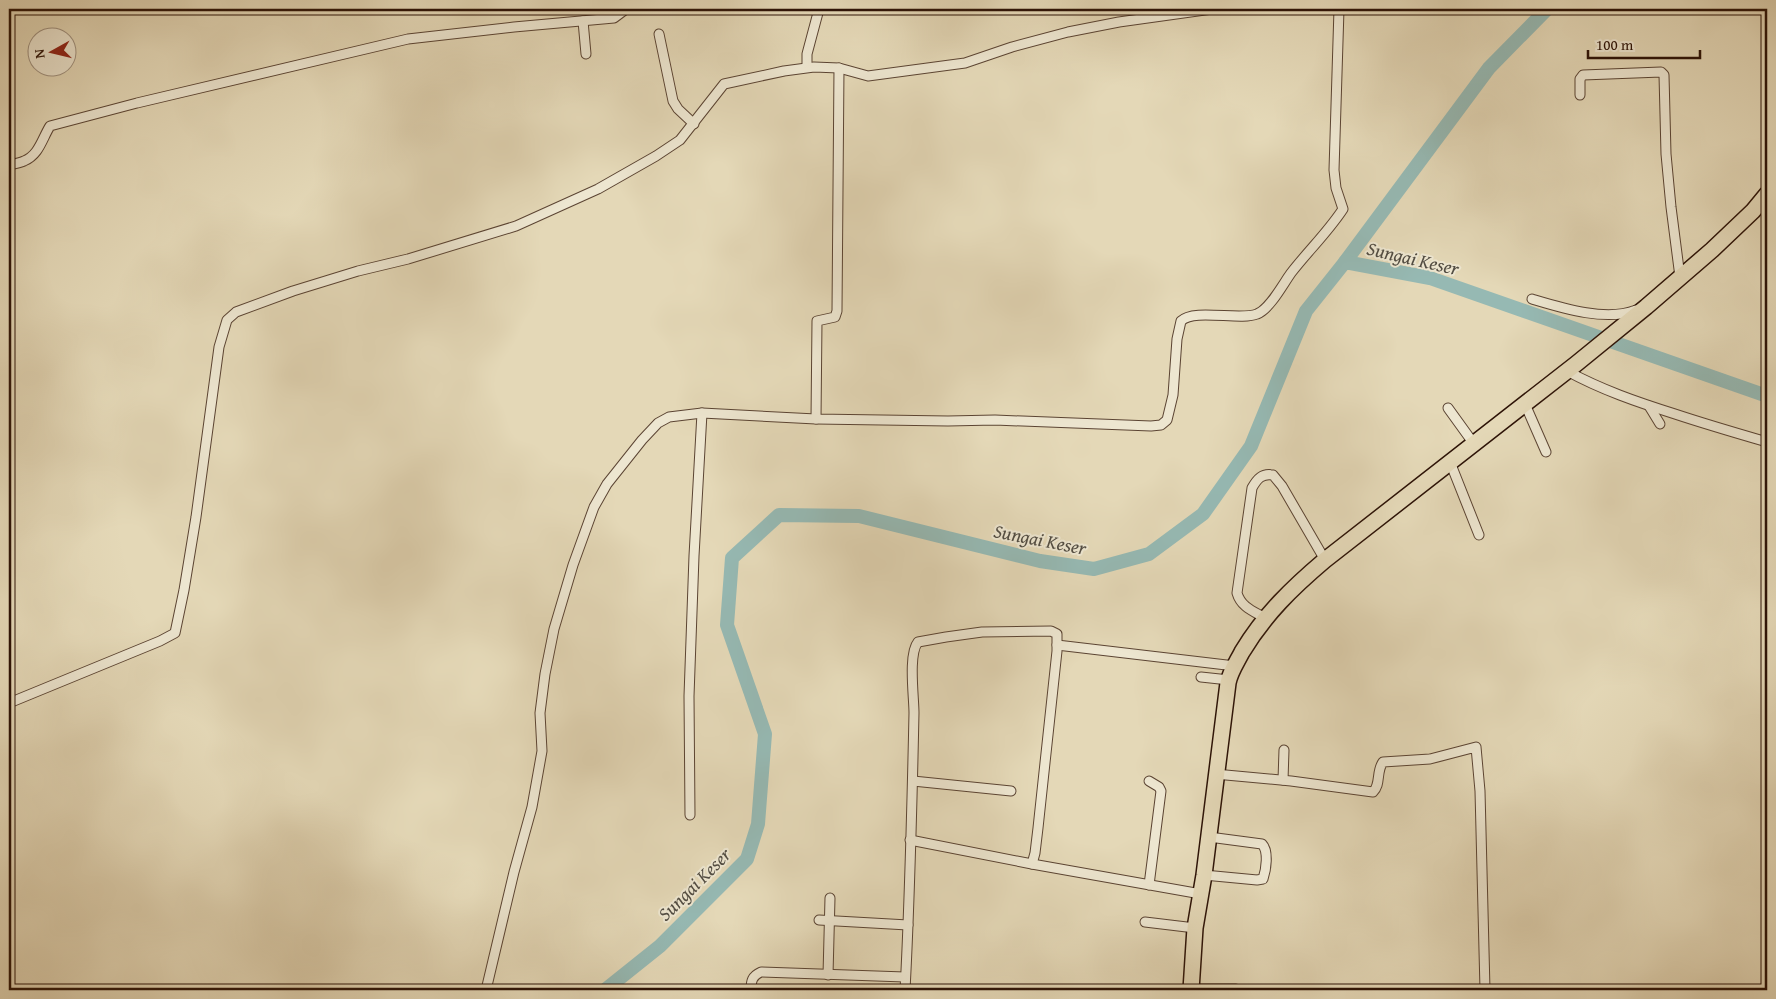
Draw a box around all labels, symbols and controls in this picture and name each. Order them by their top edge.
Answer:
north arrow [28,28,78,78]
scale bar [1588,28,1701,60]
text: 100 m [1596,34,1634,55]
text: N [28,47,50,60]
water label: Sungai Keser [1364,234,1463,282]
water label: Sungai Keser [991,516,1090,562]
water label: Sungai Keser [651,840,738,927]

